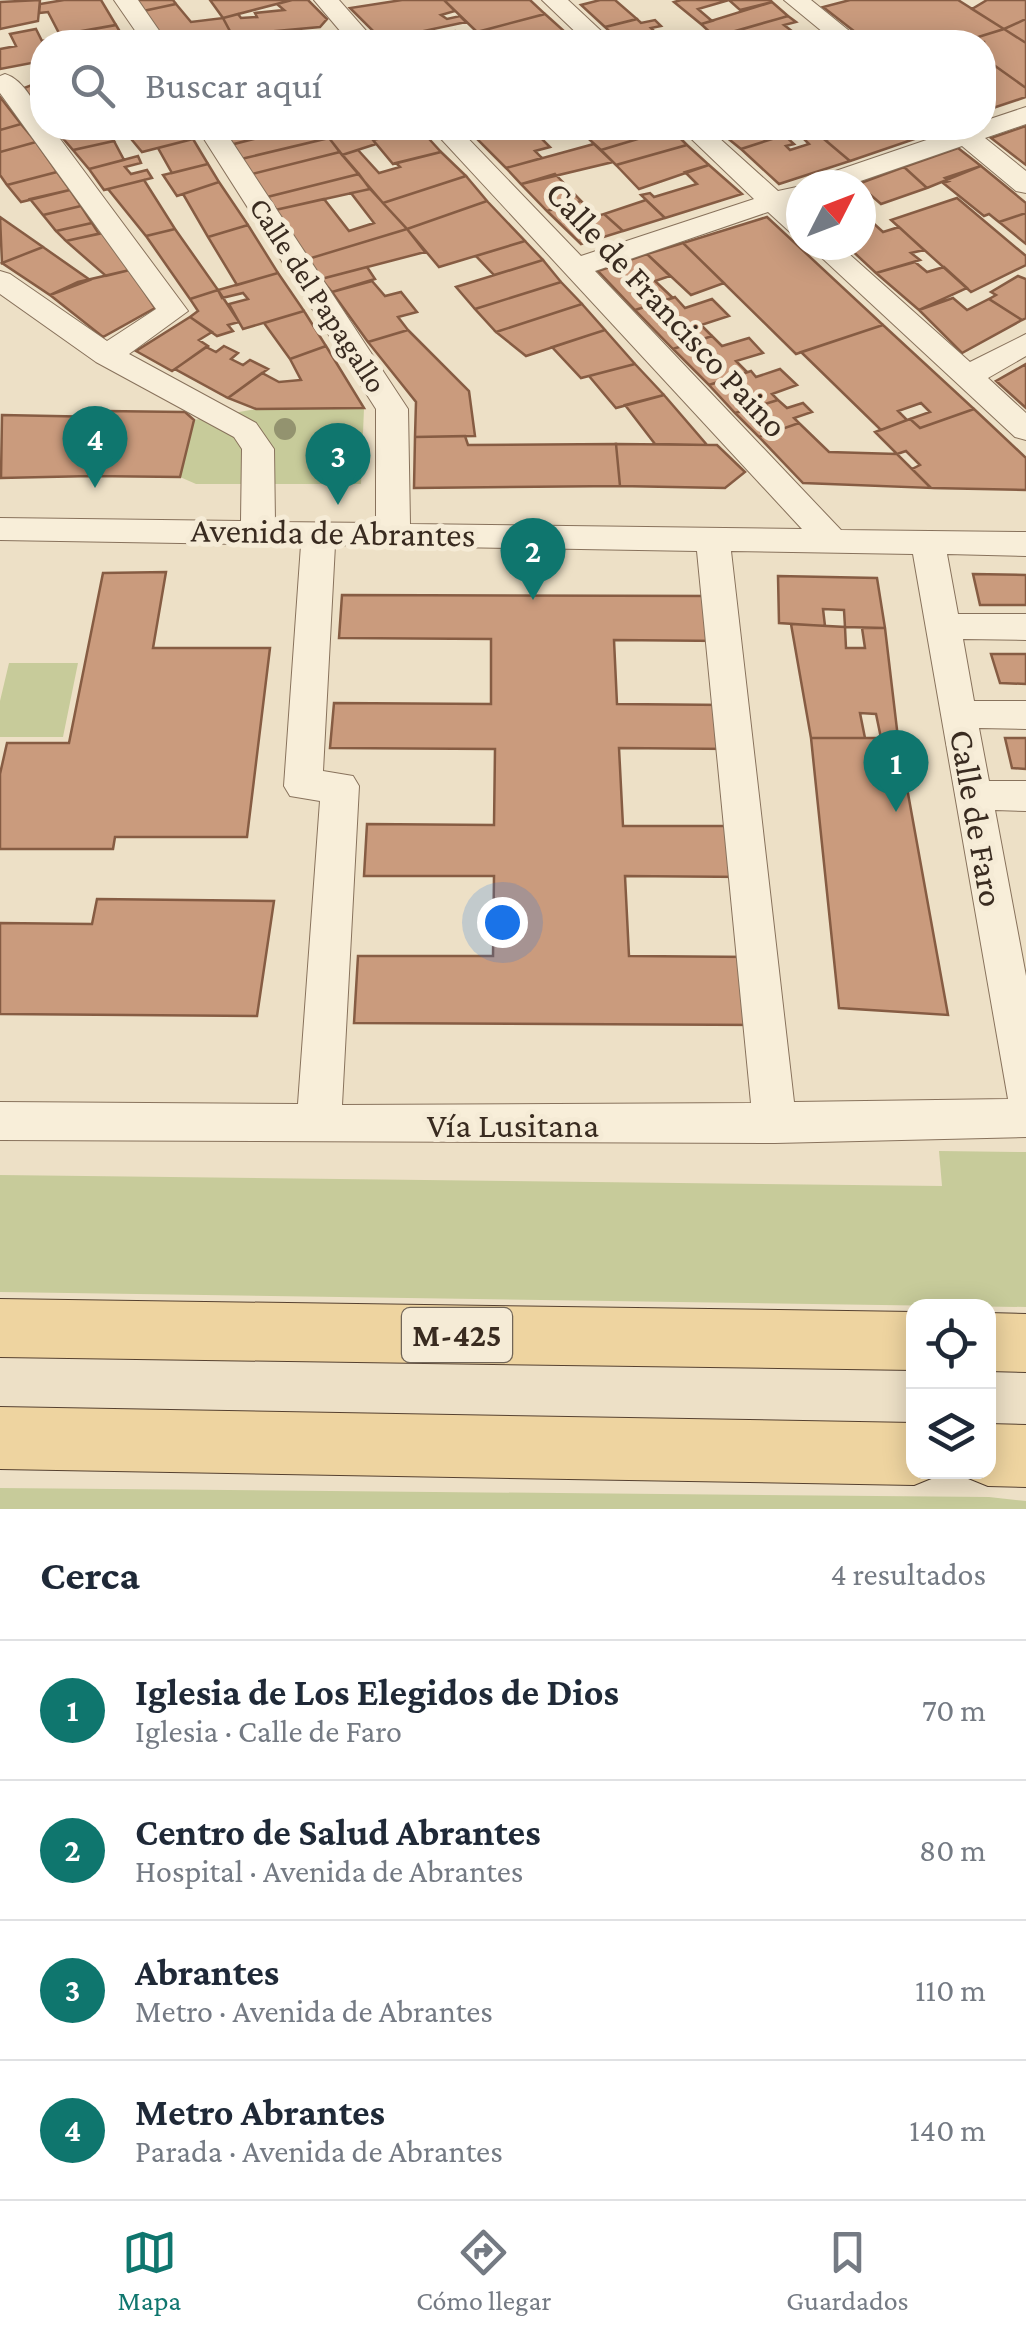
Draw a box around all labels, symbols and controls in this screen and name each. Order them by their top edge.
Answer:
search box [30,30,996,140]
icon: search [65,58,120,113]
text: Buscar aquí [145,64,322,106]
north arrow [786,170,876,260]
street label: Calle de Francisco Paino [538,173,795,445]
street label: Calle del Papagallo [242,191,394,399]
pin: 4 [62,406,128,488]
pin: 3 [306,422,370,505]
street label: Avenida de Abrantes [190,511,476,554]
pin: 2 [500,518,566,600]
street label: Calle de Faro [942,727,1011,910]
pin: 1 [864,730,928,812]
your location [477,897,528,948]
street label: Vía Lusitana [427,1106,599,1145]
map controls [906,1299,996,1479]
button: locate [906,1299,996,1389]
road number: M-425 [402,1308,512,1362]
button: layers [906,1389,996,1479]
text: Cerca [40,1551,140,1598]
text: 4 resultados [830,1556,986,1592]
text: Iglesia de Los Elegidos de Dios [135,1671,619,1713]
text: 1 [67,1692,78,1728]
text: 70 m [922,1692,986,1728]
text: Iglesia · Calle de Faro [135,1713,402,1749]
text: Centro de Salud Abrantes [135,1811,541,1853]
text: 2 [64,1832,81,1868]
text: 80 m [919,1832,986,1868]
text: Hospital · Avenida de Abrantes [135,1853,523,1889]
text: Abrantes [135,1951,279,1993]
text: 3 [65,1972,80,2008]
text: 110 m [915,1972,986,2008]
text: Metro · Avenida de Abrantes [135,1993,493,2029]
text: Metro Abrantes [135,2091,385,2133]
text: 4 [64,2112,81,2148]
text: 140 m [909,2112,986,2148]
text: Parada · Avenida de Abrantes [135,2133,503,2169]
tab: Mapa [117,2225,181,2316]
tab: Cómo llegar [416,2225,551,2316]
tab: Guardados [786,2225,909,2316]

